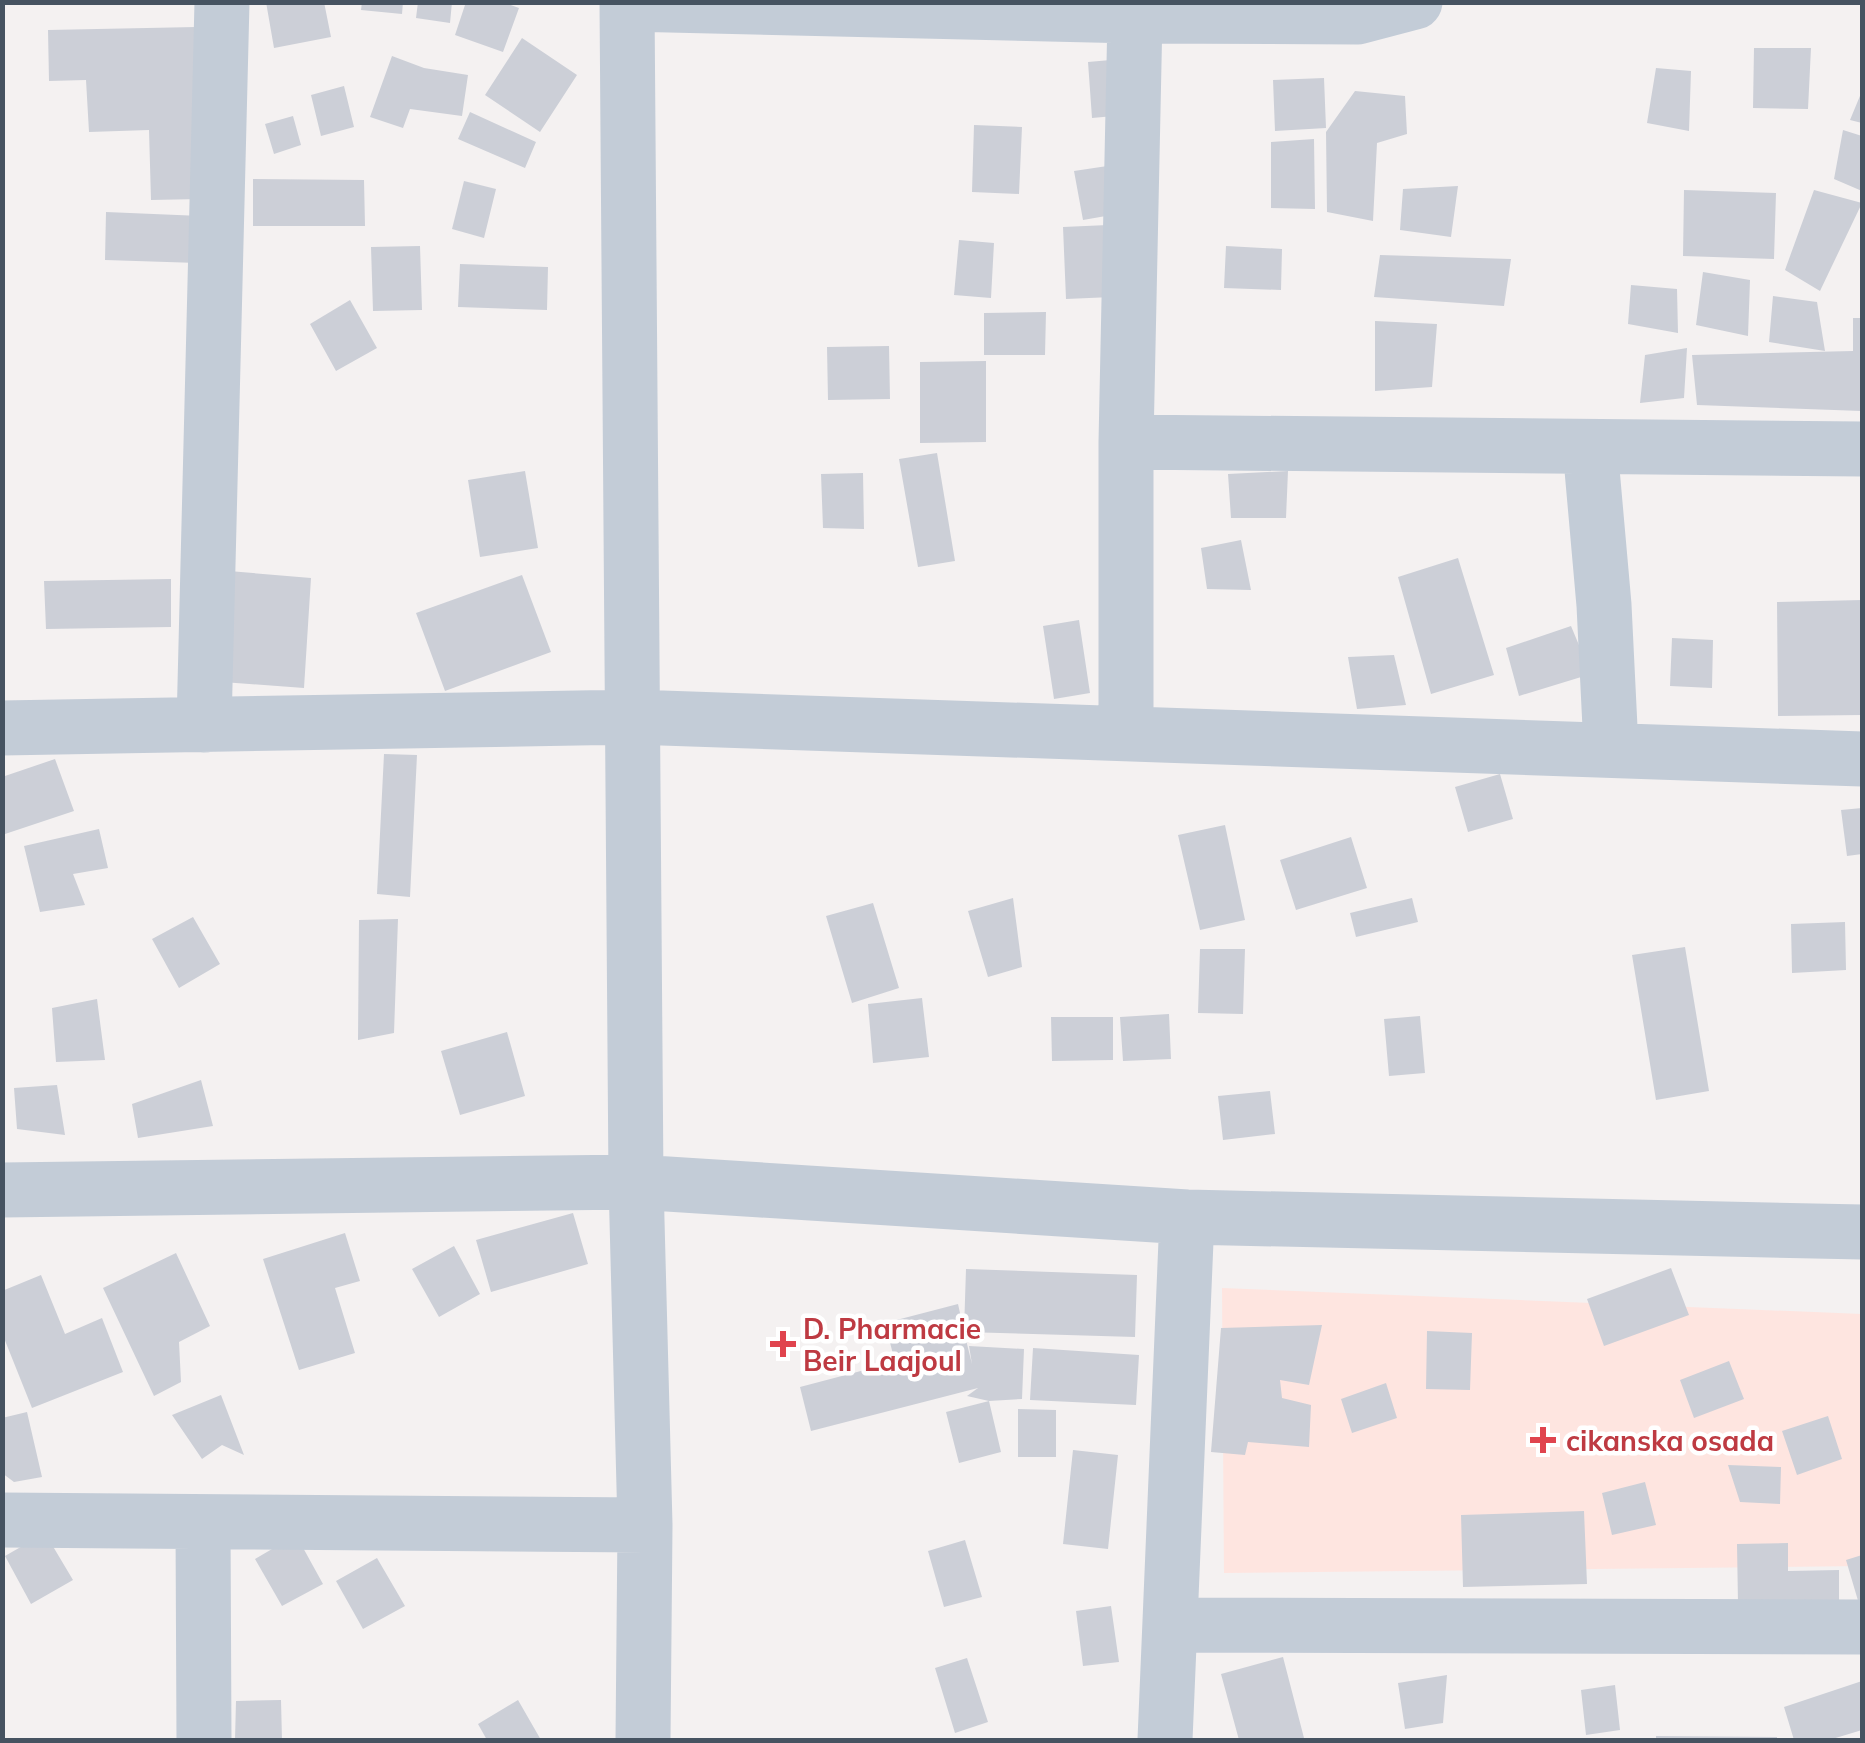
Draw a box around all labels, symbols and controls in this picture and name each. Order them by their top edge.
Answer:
place label: D. Pharmacie Beir Laajoul [803,1311,981,1378]
marker: D. Pharmacie Beir Laajoul [772,1333,794,1355]
place label: cikanska osada [1566,1423,1774,1458]
marker: cikanska osada [1530,1427,1556,1453]

